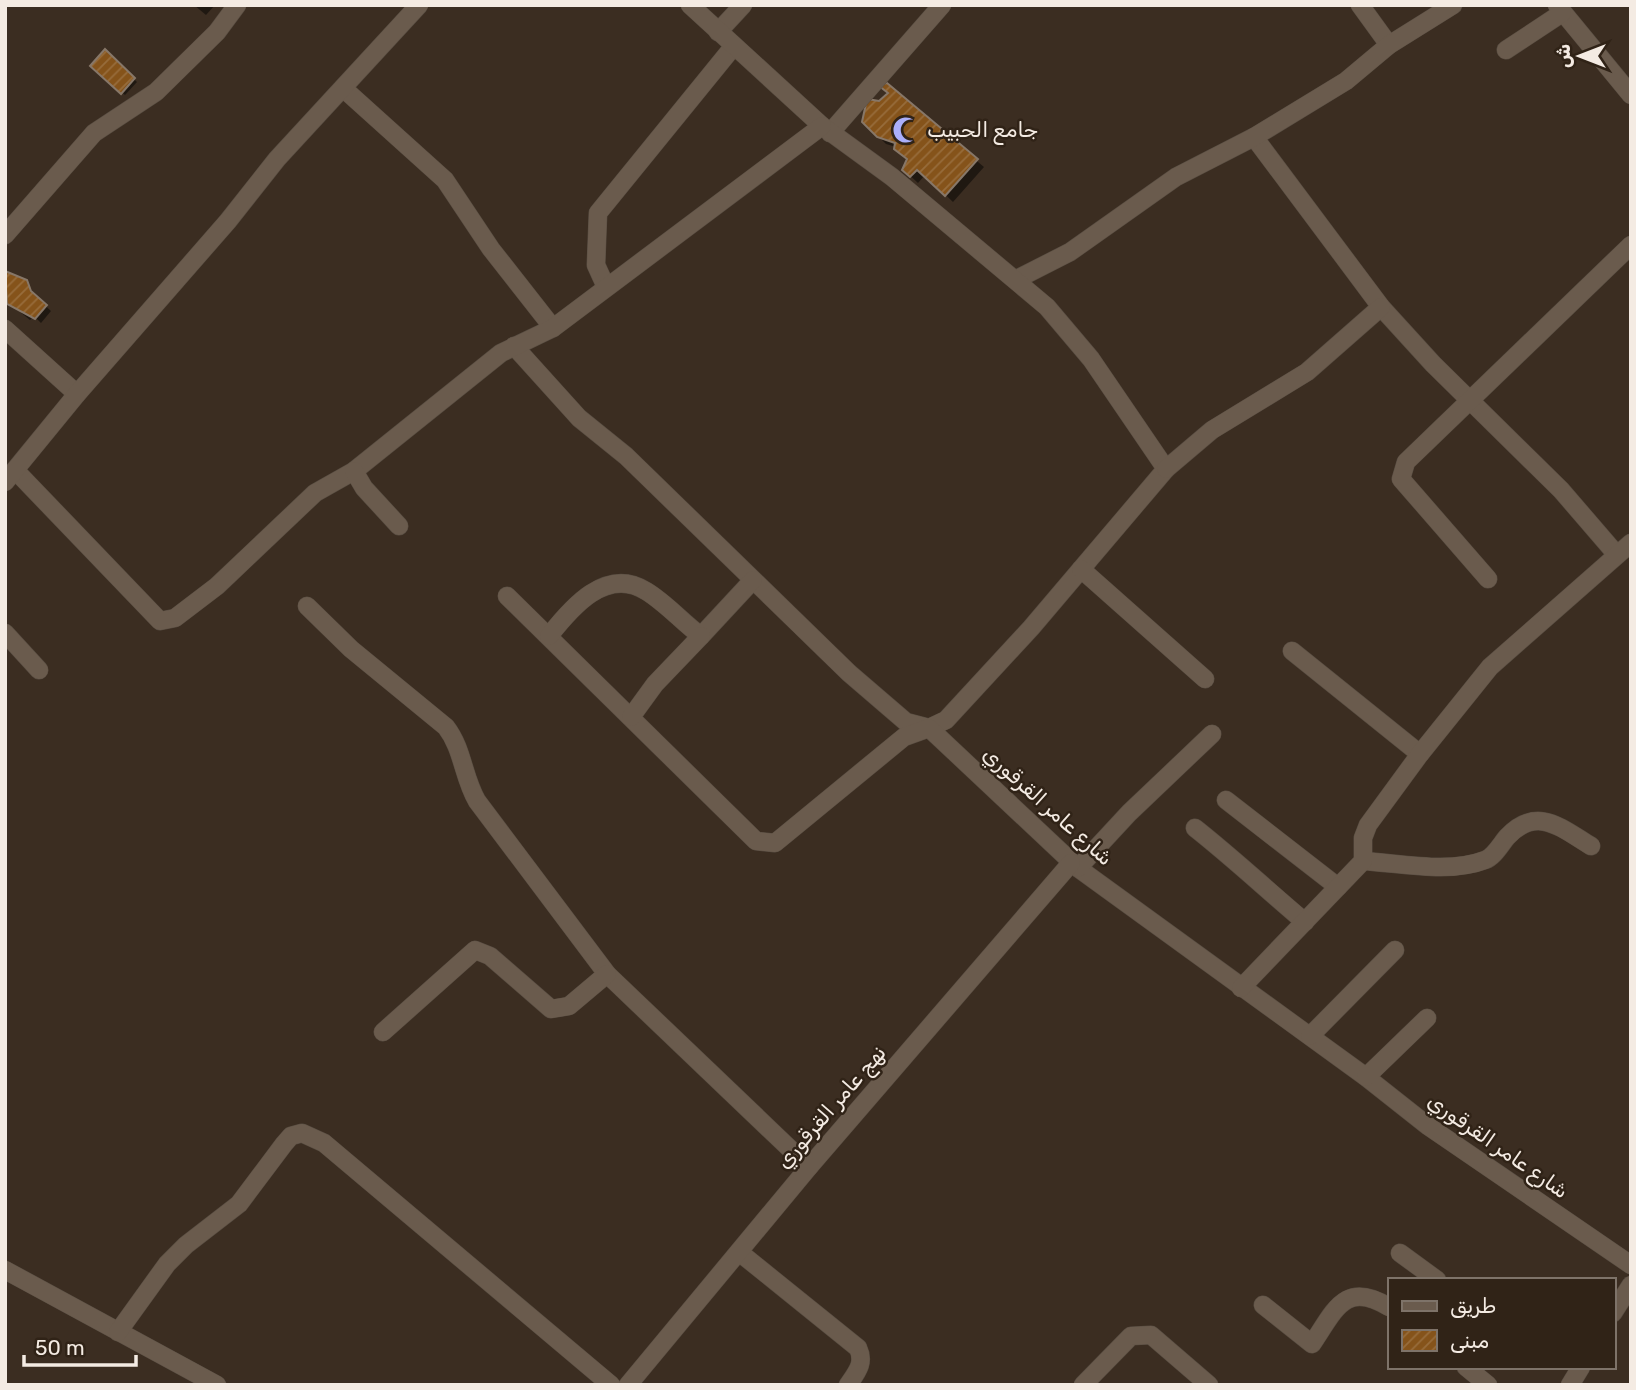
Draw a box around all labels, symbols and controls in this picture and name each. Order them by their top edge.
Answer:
north arrow [1545,21,1615,91]
text: ش [1552,44,1575,68]
mosque icon: جامع الحبيب [891,115,921,145]
place label: جامع الحبيب [927,117,1038,145]
street label: شارع عامر القرقوري [977,741,1118,872]
street label: نهج عامر القرقوري [770,1040,892,1175]
street label: شارع عامر القرقوري [1422,1088,1573,1205]
legend [1388,1278,1615,1369]
text: طريق [1450,1293,1496,1318]
scale bar [24,1324,136,1368]
text: مبنى [1450,1328,1489,1353]
text: 50 m [35,1335,85,1360]

